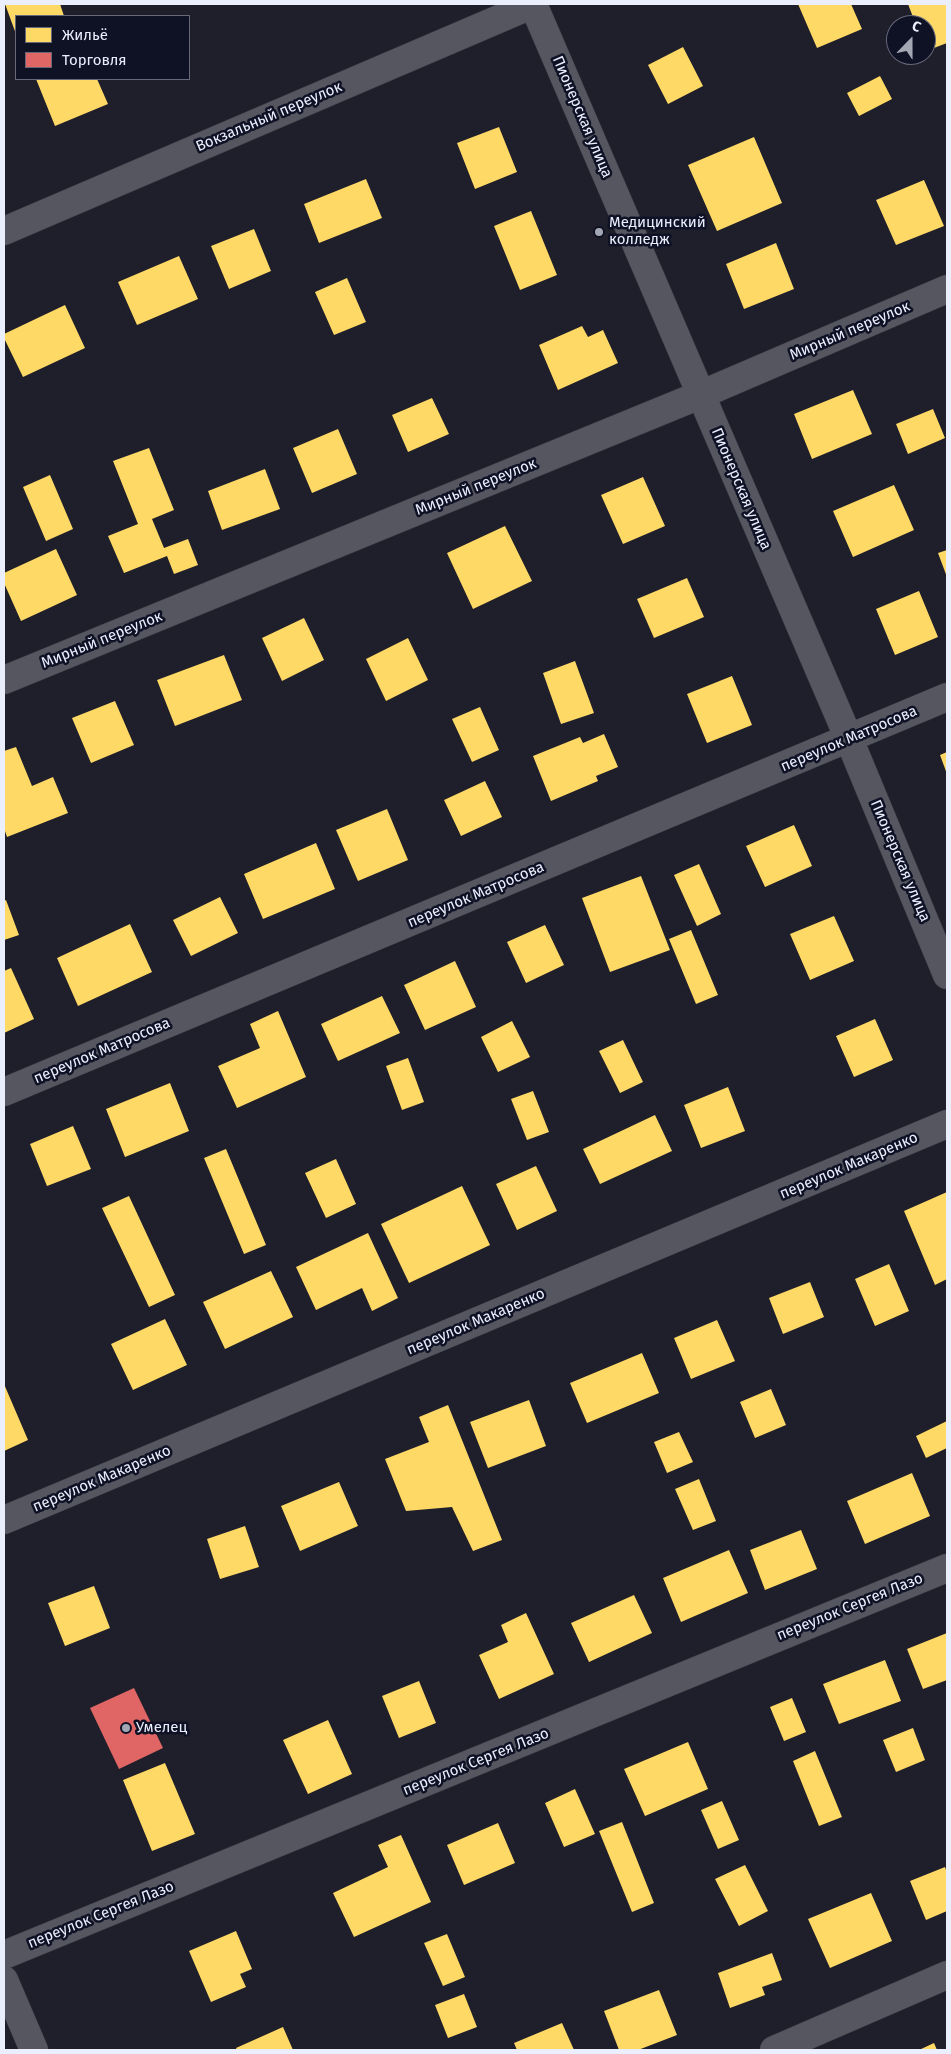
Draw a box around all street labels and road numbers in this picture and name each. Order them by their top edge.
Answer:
street label: Пионерская улица [548,53,616,181]
street label: Вокзальный переулок [193,78,345,156]
street label: Мирный переулок [787,298,913,364]
street label: Пионерская улица [707,425,775,553]
street label: Мирный переулок [413,455,539,519]
street label: Мирный переулок [39,608,165,672]
street label: переулок Матросова [778,702,920,776]
street label: Пионерская улица [866,797,934,925]
street label: переулок Матросова [405,858,547,932]
street label: переулок Матросова [31,1014,173,1088]
street label: переулок Макаренко [777,1129,921,1203]
street label: переулок Макаренко [404,1285,548,1359]
street label: переулок Макаренко [30,1442,174,1516]
street label: переулок Сергея Лазо [774,1569,926,1645]
street label: переулок Сергея Лазо [400,1724,552,1800]
street label: переулок Сергея Лазо [25,1877,177,1953]

